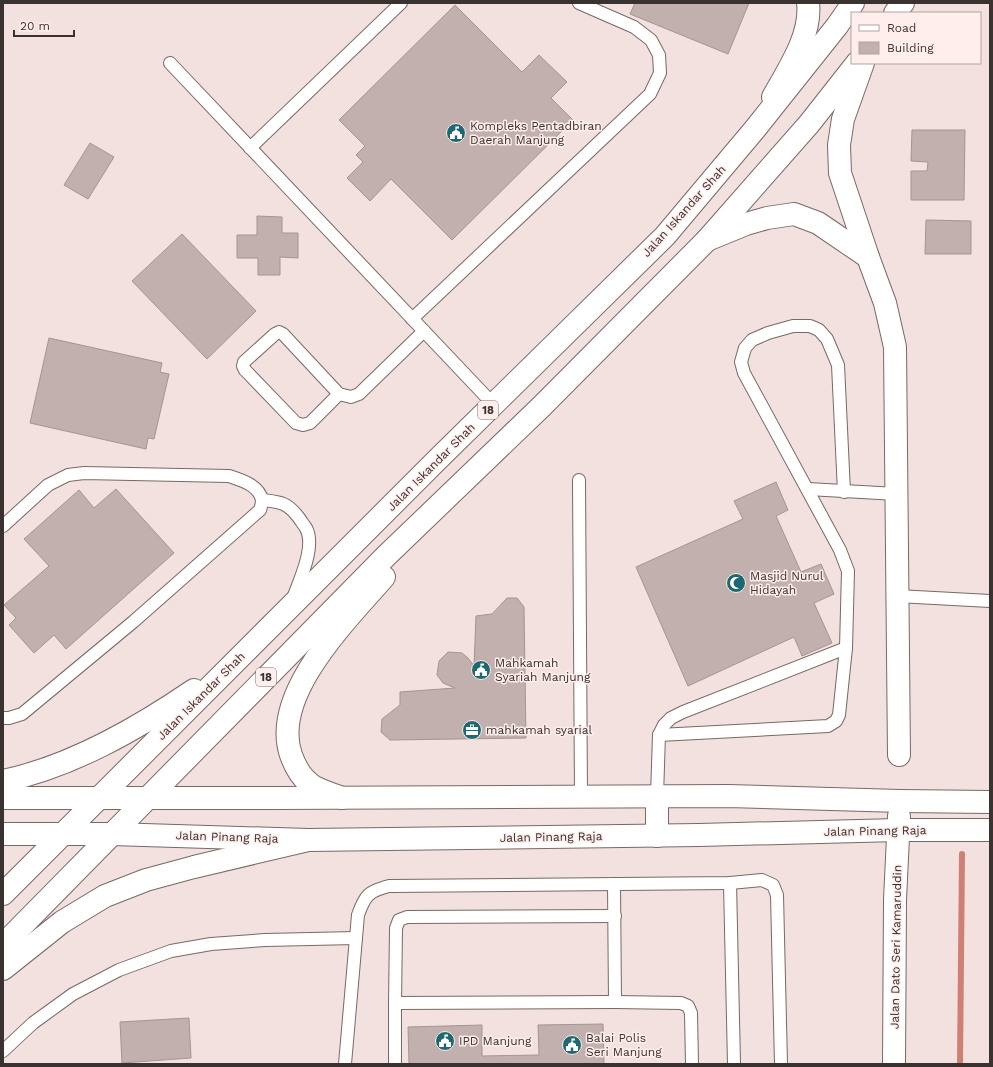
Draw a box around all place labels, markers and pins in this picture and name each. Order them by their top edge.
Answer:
place label: Kompleks Pentadbiran Daerah Manjung [470,119,602,147]
public building icon: Kompleks Pentadbiran Daerah Manjung [445,122,467,144]
place label: Masjid Nurul Hidayah [750,569,824,597]
mosque icon: Masjid Nurul Hidayah [725,572,747,594]
place label: Mahkamah Syariah Manjung [495,656,591,684]
public building icon: Mahkamah Syariah Manjung [470,659,492,681]
office icon: mahkamah syarial [461,719,483,741]
place label: mahkamah syarial [486,723,593,737]
public building icon: IPD Manjung [434,1030,456,1052]
place label: Balai Polis Seri Manjung [586,1031,662,1059]
place label: IPD Manjung [459,1034,532,1048]
public building icon: Balai Polis Seri Manjung [561,1034,583,1056]

